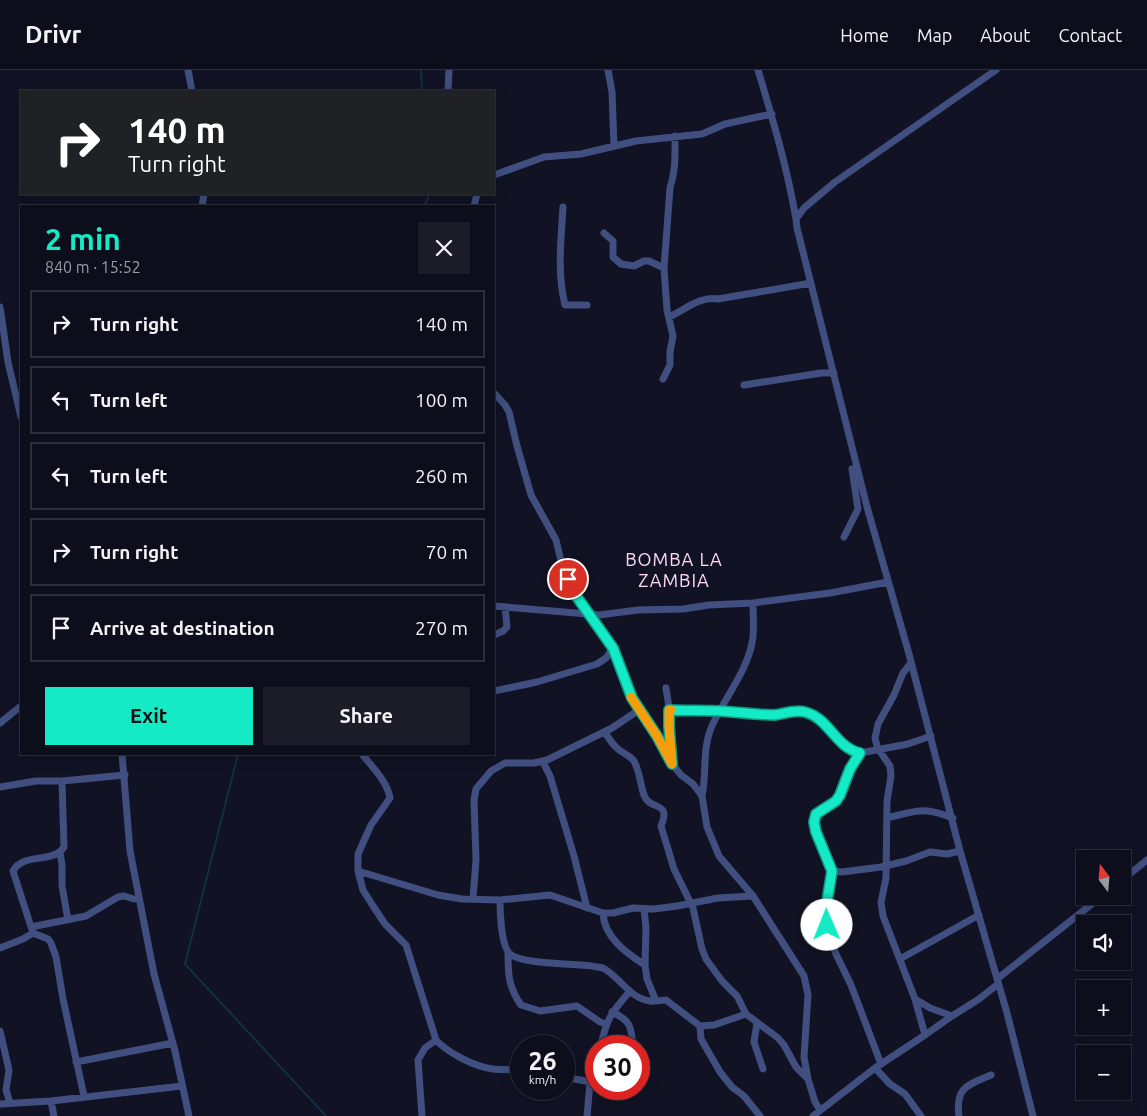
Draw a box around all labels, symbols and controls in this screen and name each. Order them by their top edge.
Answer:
text: Drivr [25,21,81,48]
text: Home [840,25,889,45]
text: Map [917,25,952,45]
text: About [980,25,1030,45]
text: Contact [1058,25,1122,45]
icon: right [45,110,110,175]
text: 140 m [128,110,226,150]
text: Turn right [128,151,226,176]
text: 2 min [45,222,121,256]
button: close [418,222,470,274]
text: 840 m · 15:52 [45,258,141,276]
icon: right [47,310,75,338]
text: Turn right [90,313,178,335]
text: 140 m [415,313,468,335]
icon: left [47,386,75,414]
text: Turn left [90,389,168,411]
text: 100 m [415,389,468,411]
icon: left [47,462,75,490]
text: Turn left [90,465,168,487]
text: 260 m [415,465,468,487]
icon: right [47,538,75,566]
text: Turn right [90,541,178,563]
text: 70 m [426,541,468,563]
district label: BOMBA LA ZAMBIA [625,549,723,590]
pin [547,558,589,600]
icon: arrive [554,565,582,593]
icon: arrive [47,614,75,642]
text: Arrive at destination [90,617,275,639]
text: 270 m [415,617,468,639]
button: Exit [45,687,253,745]
button: Share [263,687,470,745]
north arrow [1076,850,1131,905]
map controls [1076,850,1131,1100]
position arrow [800,898,852,950]
button: sound [1076,915,1131,970]
button: + [1076,980,1131,1035]
speed limit sign: 30 [585,1035,650,1100]
button: − [1076,1045,1131,1100]
text: 26 [528,1047,557,1075]
text: km/h [529,1073,556,1086]

